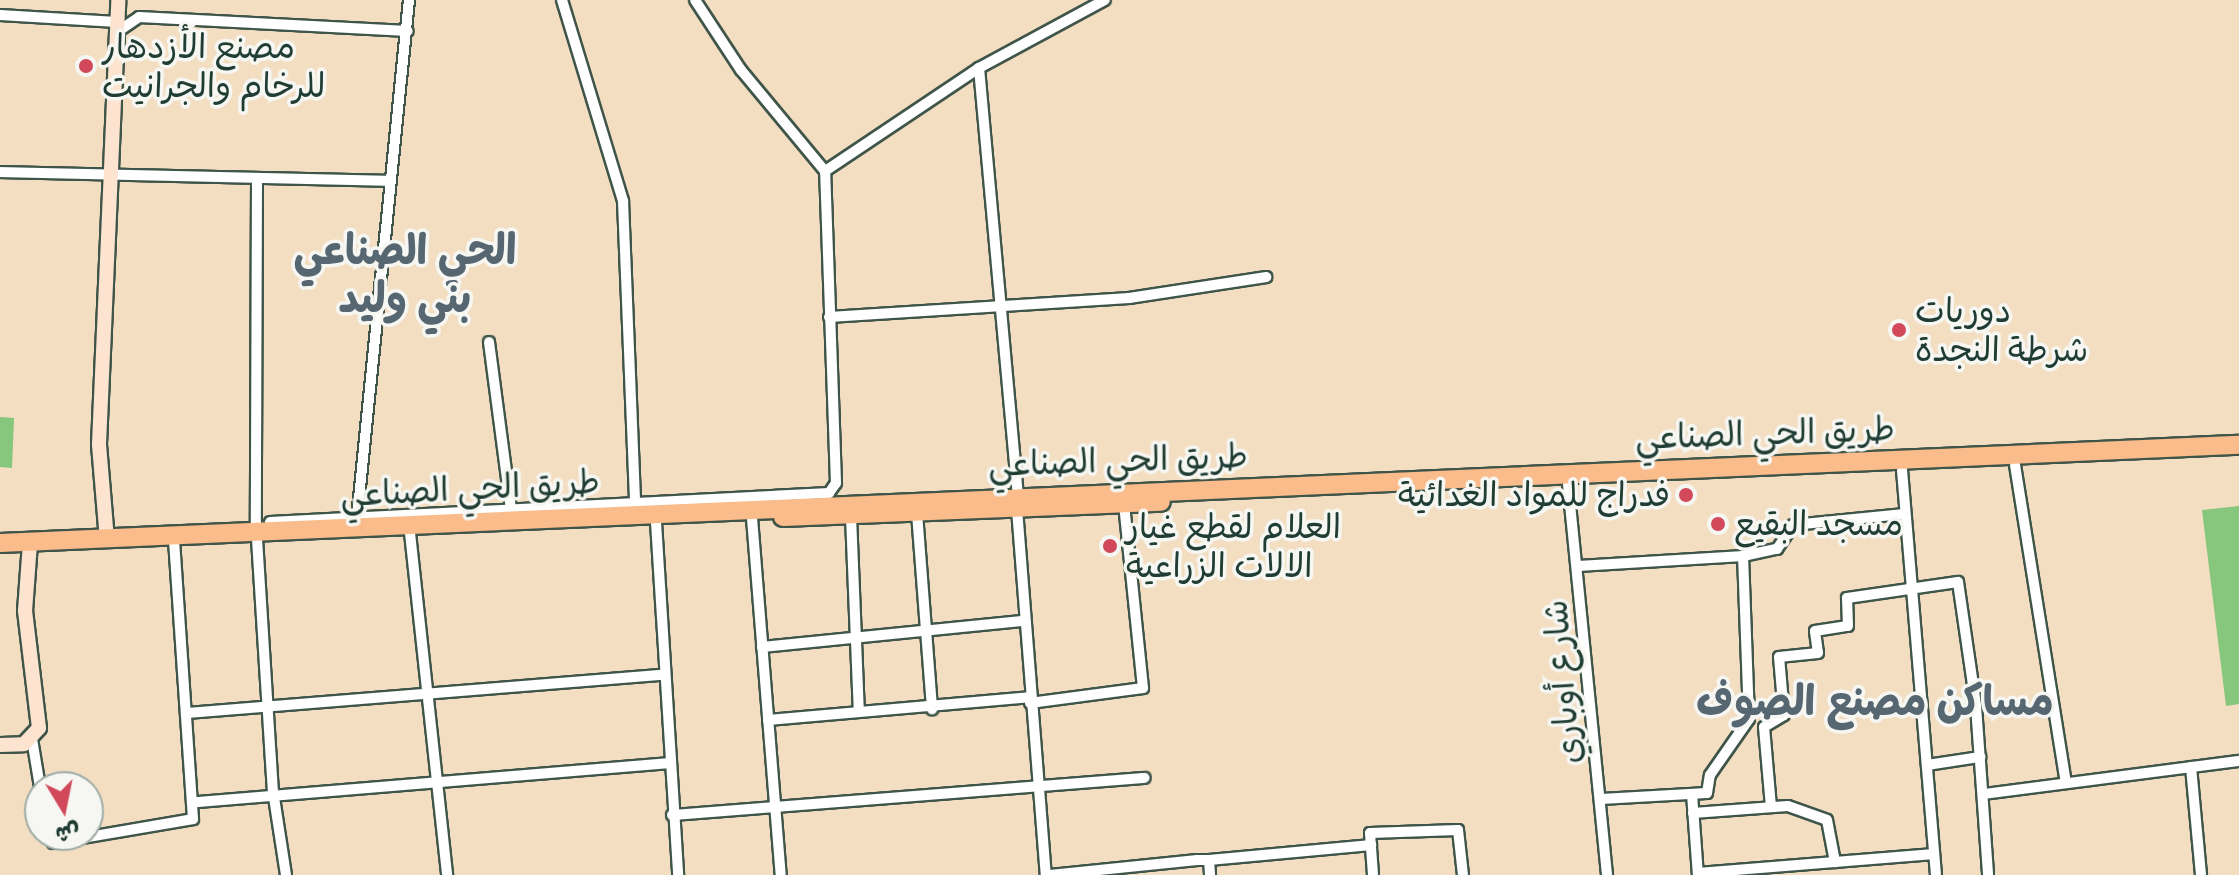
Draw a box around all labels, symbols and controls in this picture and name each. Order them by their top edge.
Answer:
place label: مصنع الأزدهار للرخام والجرانيت [102,26,326,106]
marker: مصنع الأزدهار للرخام والجرانيت [77,57,95,75]
district label: الحي الصناعي بني وليد [293,226,517,324]
place label: دوريات شرطة النجدة [1915,290,2088,370]
marker: دوريات شرطة النجدة [1890,321,1908,339]
street label: طريق الحي الصناعي [1634,408,1896,458]
street label: طريق الحي الصناعي [987,435,1249,485]
street label: طريق الحي الصناعي [339,461,601,515]
place label: فدراج للمواد الغدائية [1398,475,1670,515]
marker: فدراج للمواد الغدائية [1677,486,1695,504]
place label: مسجد البقيع [1734,504,1903,544]
place label: العلام لقطع غيار الالات الزراعية [1126,506,1341,586]
marker: مسجد البقيع [1709,515,1727,533]
marker: العلام لقطع غيار الالات الزراعية [1101,537,1119,555]
street label: شارع أوباري [1535,598,1589,766]
district label: مساكن مصنع الصوف [1696,677,2054,727]
north arrow [24,771,104,851]
text: ش [53,817,82,849]

